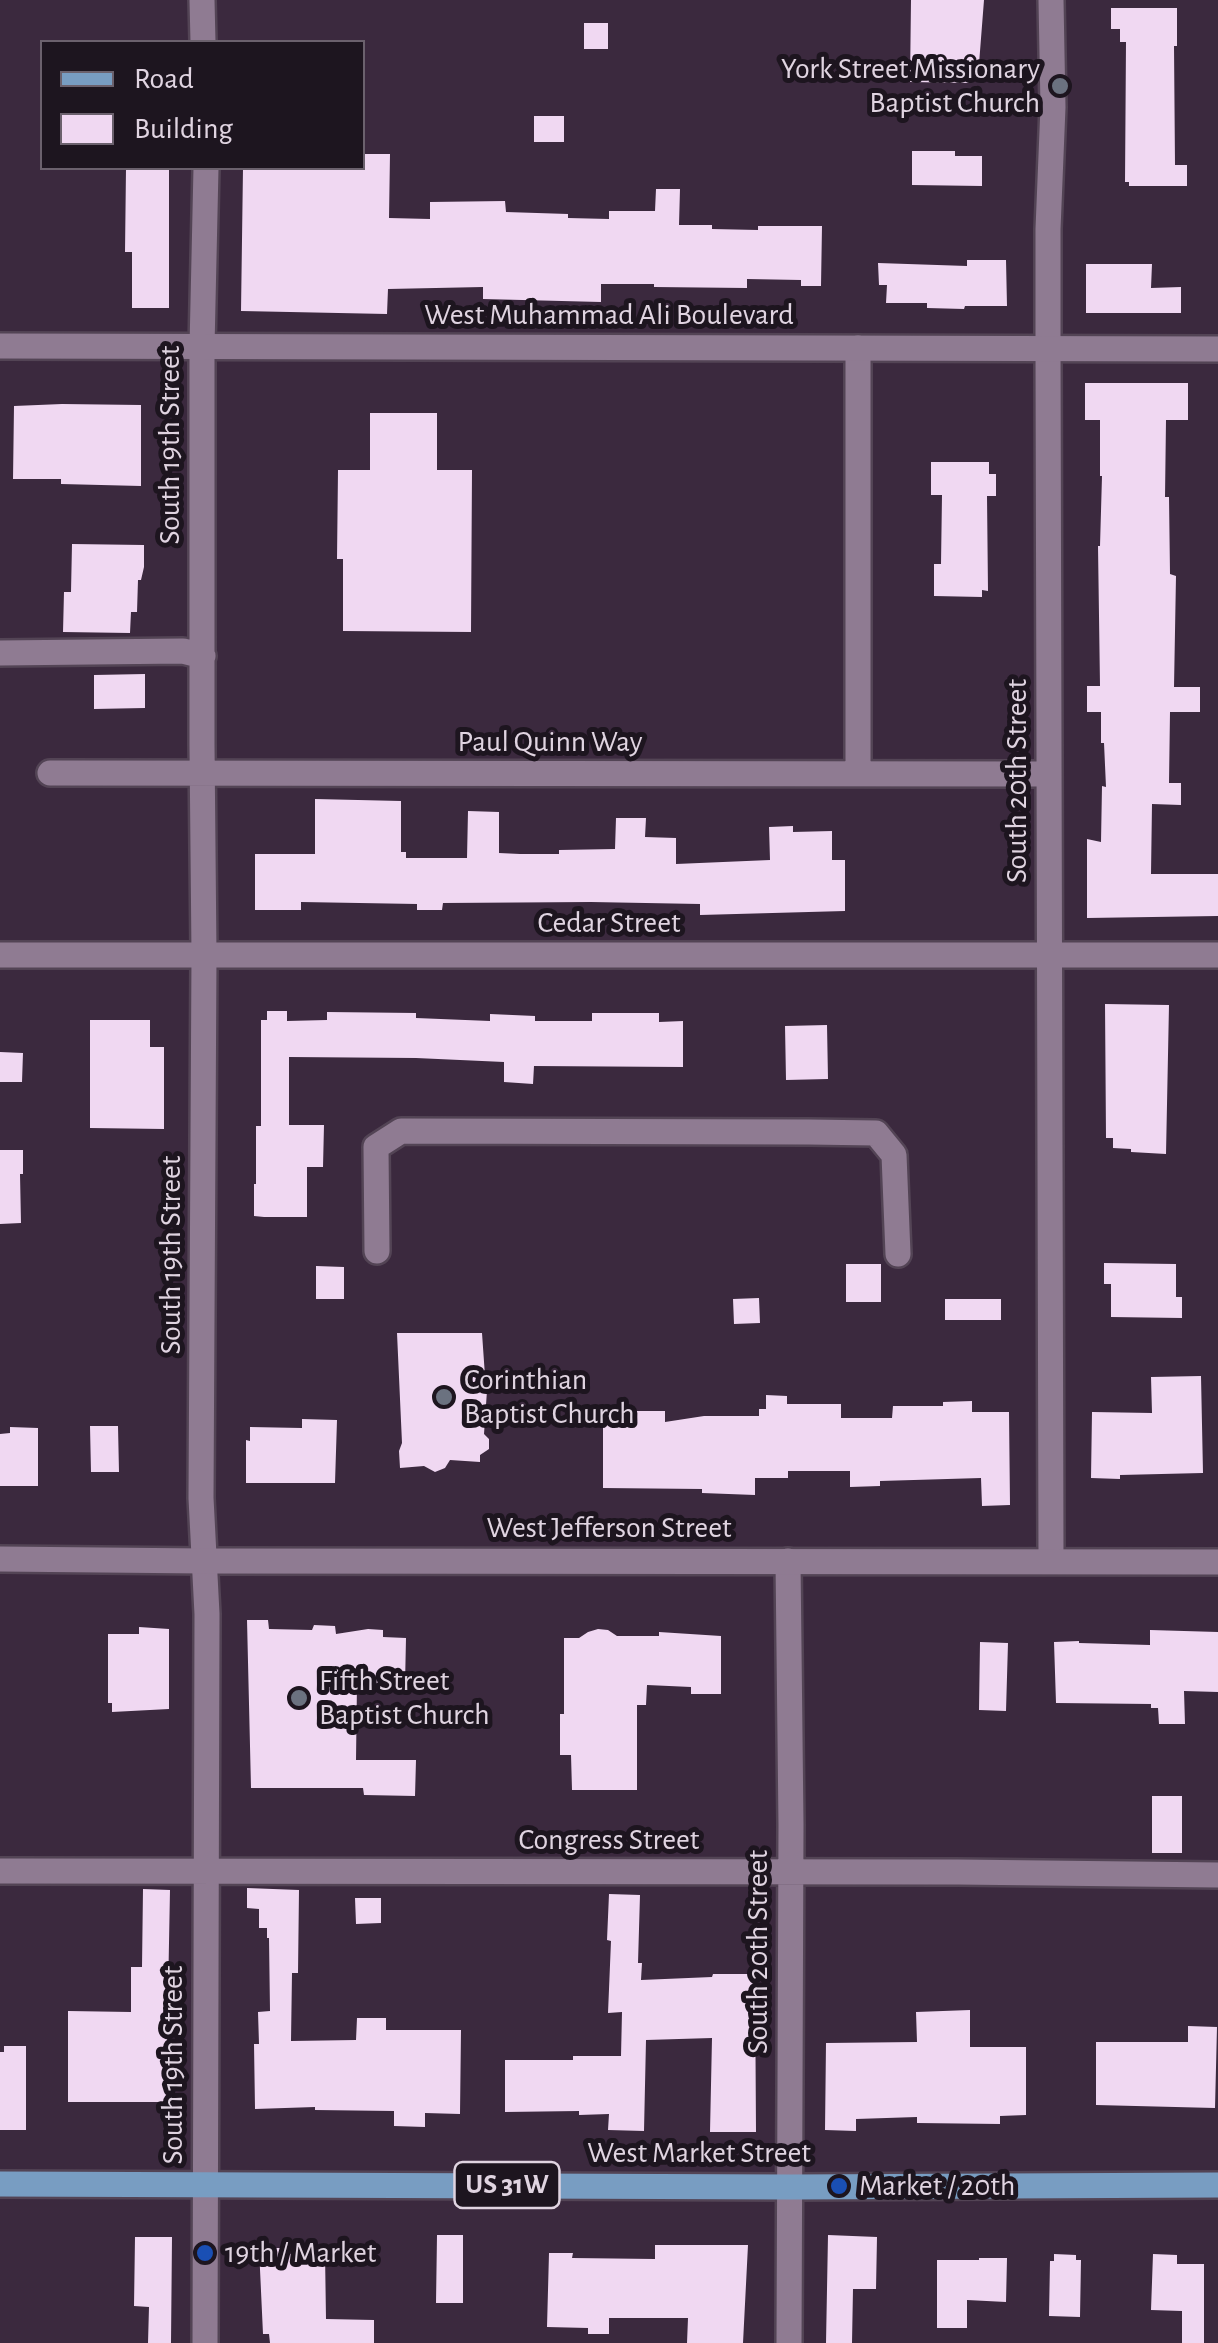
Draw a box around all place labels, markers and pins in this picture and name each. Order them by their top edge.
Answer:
place label: York Street Missionary Baptist Church [781,51,1040,122]
marker: York Street Missionary Baptist Church [1049,75,1071,97]
place label: Corinthian Baptist Church [464,1362,635,1432]
marker: Corinthian Baptist Church [433,1386,455,1408]
place label: Fifth Street Baptist Church [319,1663,490,1734]
marker: Fifth Street Baptist Church [288,1687,310,1709]
place label: Market / 20th [859,2168,1015,2204]
marker: Market / 20th [828,2175,850,2197]
place label: 19th / Market [225,2235,376,2271]
marker: 19th / Market [194,2242,216,2264]

